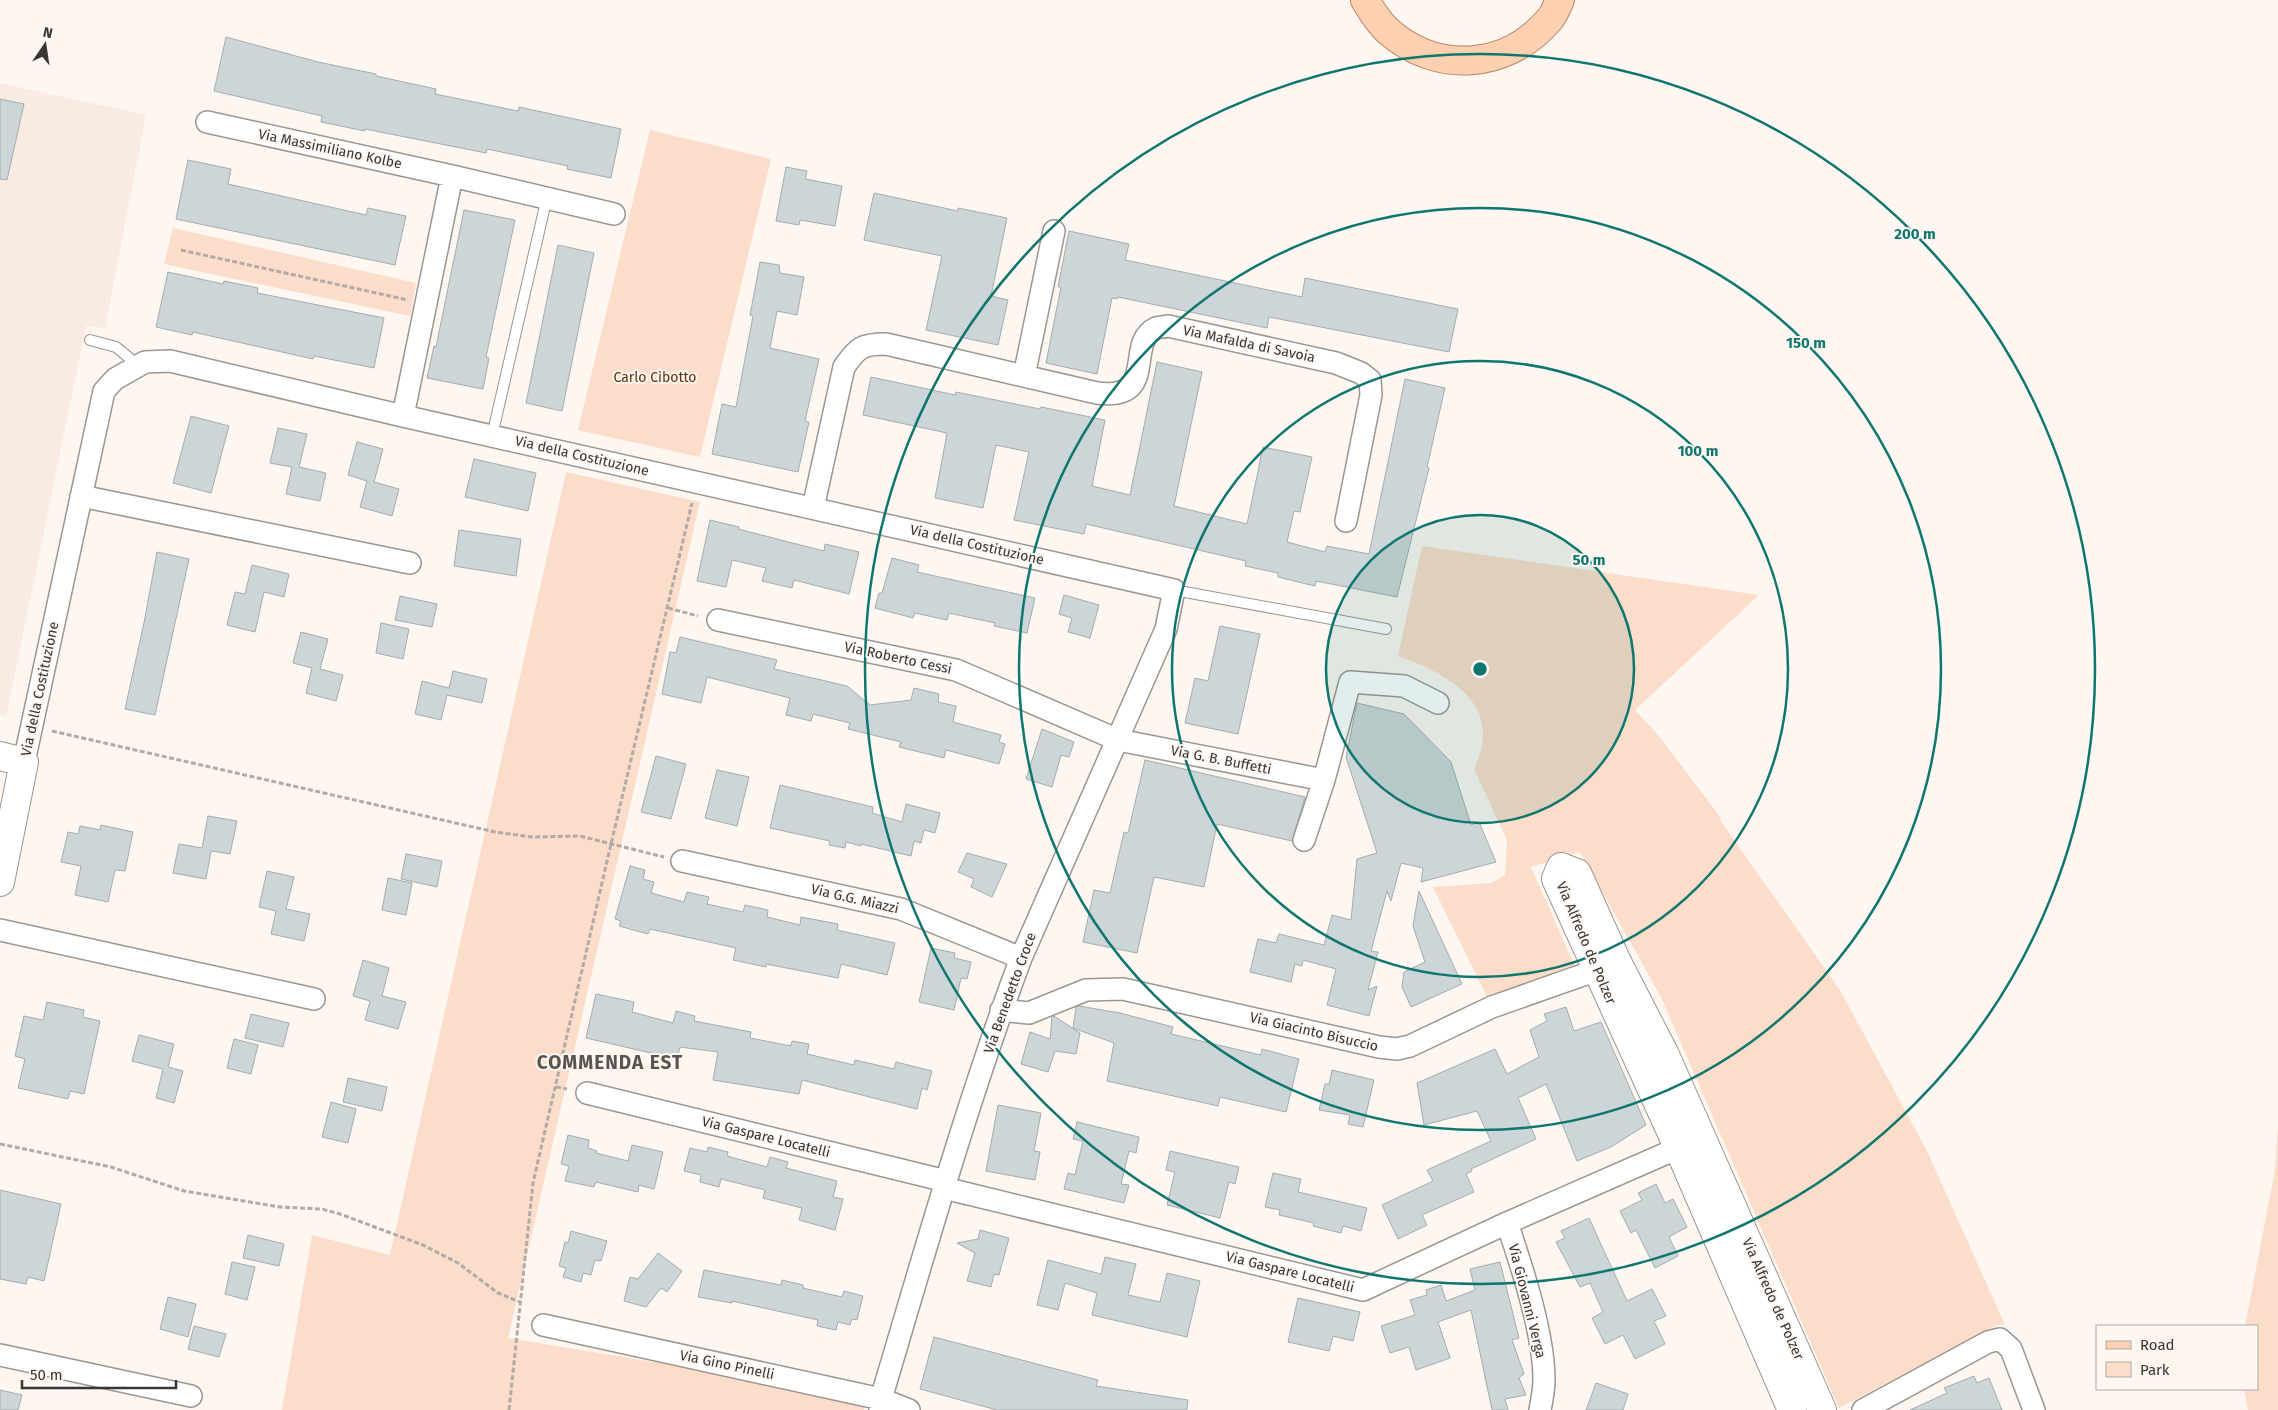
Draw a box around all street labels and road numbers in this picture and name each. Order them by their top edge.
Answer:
street label: Via Massimiliano Kolbe [257,125,403,173]
street label: Via Mafalda di Savoia [1181,322,1317,366]
street label: Via della Costituzione [513,432,651,480]
street label: Via della Costituzione [908,521,1046,569]
street label: Via della Costituzione [17,620,63,758]
street label: Via Roberto Cessi [843,638,953,678]
street label: Via G. B. Buffetti [1169,742,1273,778]
street label: Via Alfredo de Polzer [1552,879,1620,1007]
street label: Via G.G. Miazzi [809,881,901,917]
street label: Via Benedetto Croce [980,930,1040,1056]
street label: Via Giacinto Bisuccio [1248,1009,1380,1055]
street label: Via Gaspare Locatelli [700,1113,832,1161]
street label: Via Alfredo de Polzer [1738,1235,1808,1363]
street label: Via Giovanni Verga [1505,1242,1549,1360]
street label: Via Gaspare Locatelli [1224,1248,1356,1296]
street label: Via Gino Pinelli [678,1347,776,1383]

